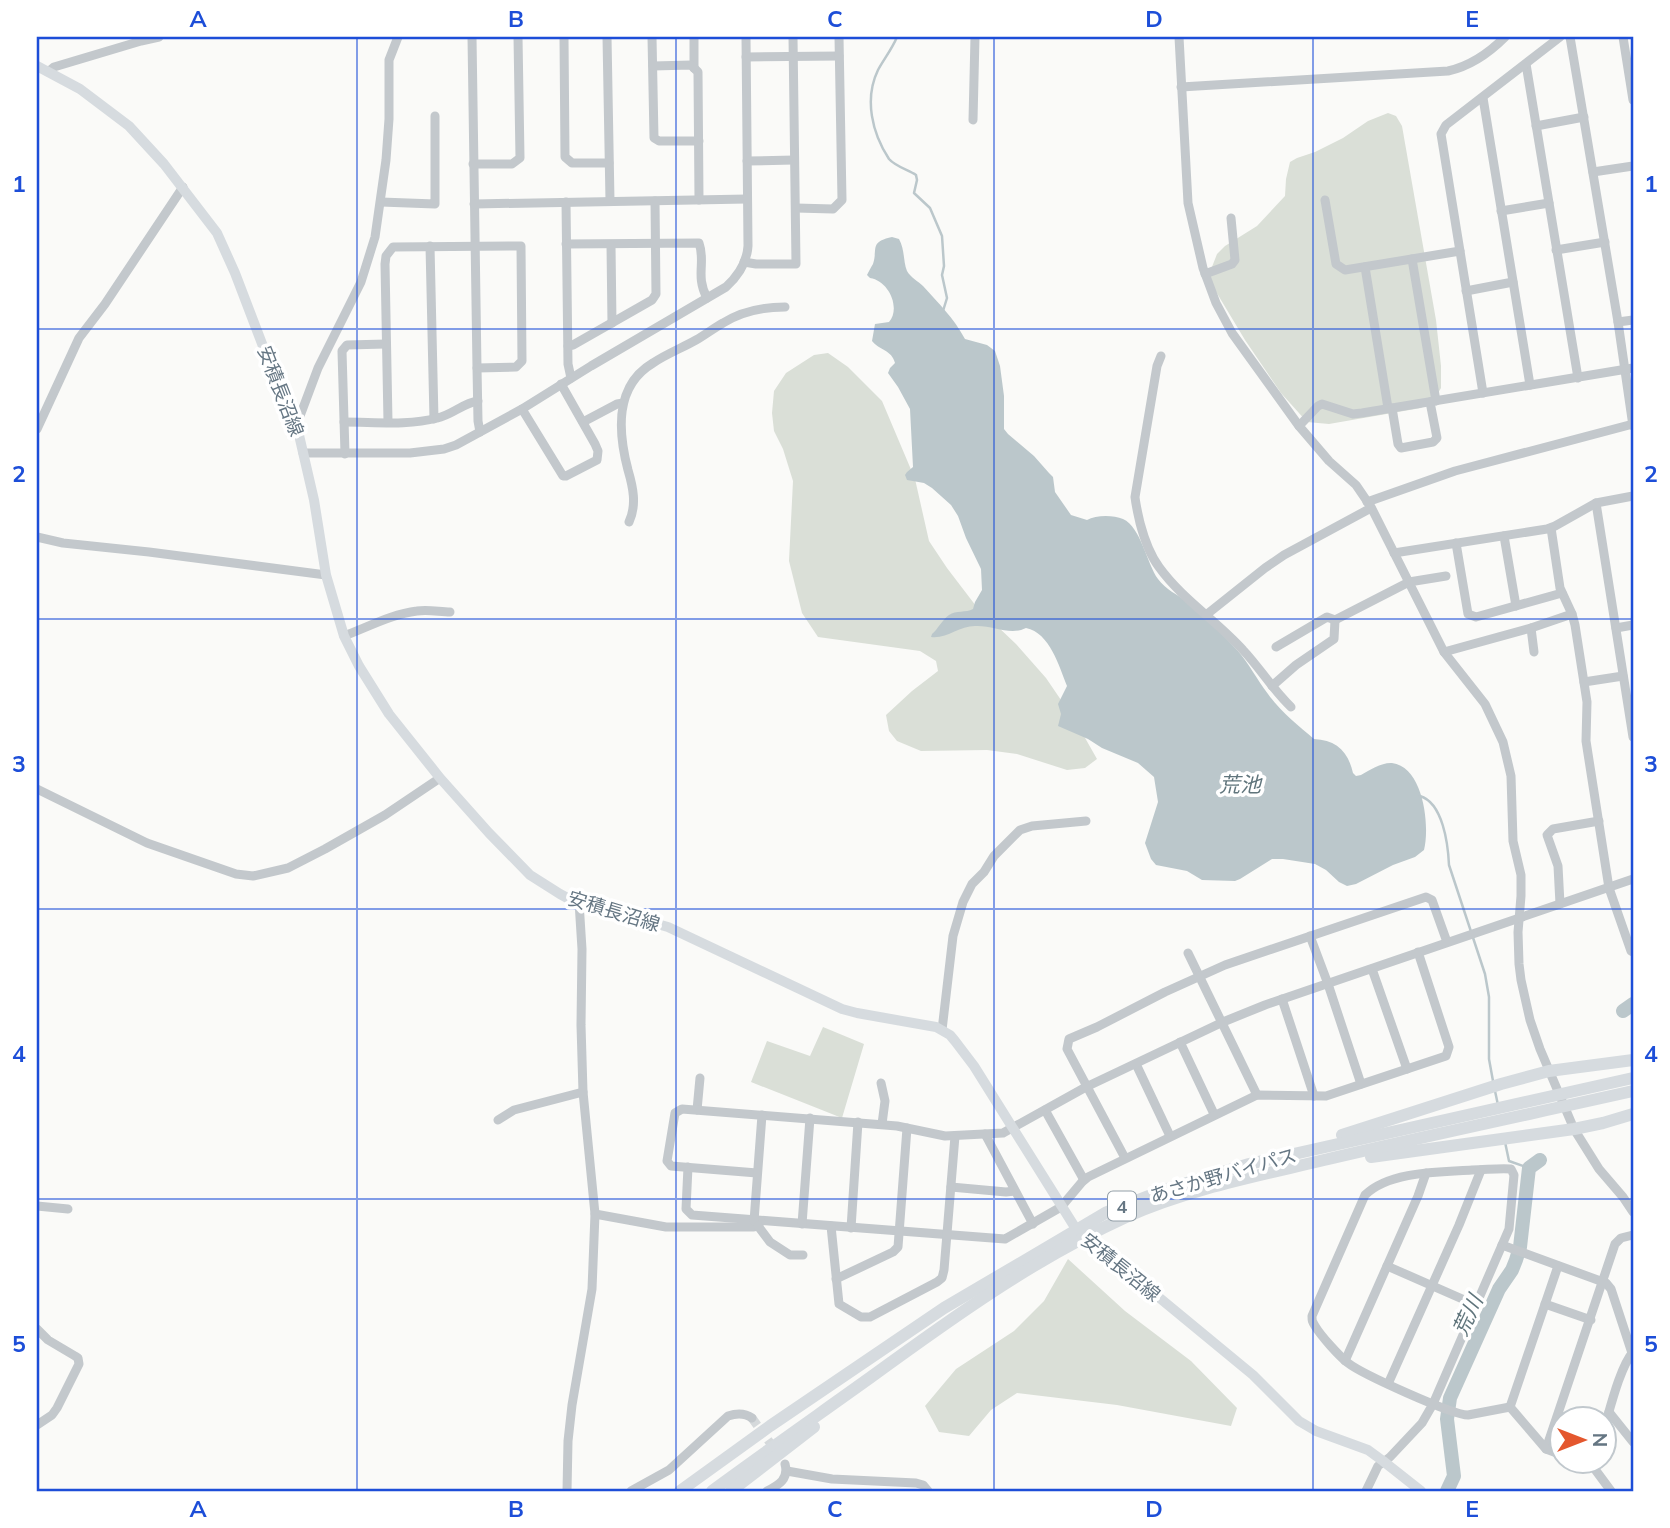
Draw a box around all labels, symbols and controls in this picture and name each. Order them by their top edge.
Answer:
text: A [189,4,207,33]
text: B [508,4,524,33]
text: C [827,4,843,33]
text: D [1145,4,1163,33]
text: E [1465,4,1479,33]
text: 1 [12,169,26,198]
text: 1 [1644,169,1658,198]
street label: 安積長沼線 [253,342,309,440]
text: 2 [12,459,26,488]
text: 2 [1644,459,1658,488]
text: 3 [12,749,26,778]
text: 3 [1644,749,1658,778]
water label: 荒池 [1219,771,1263,797]
street label: 安積長沼線 [565,886,663,936]
text: 4 [12,1039,26,1068]
text: 4 [1644,1039,1658,1068]
street label: あさか野バイパス [1147,1143,1299,1207]
road number: 4 [1108,1191,1136,1220]
street label: 安積長沼線 [1077,1228,1165,1306]
water label: 荒川 [1446,1289,1489,1340]
text: 5 [12,1329,26,1358]
text: 5 [1644,1329,1658,1358]
north arrow [1548,1406,1618,1476]
text: N [1588,1433,1612,1447]
text: A [189,1494,207,1523]
text: B [508,1494,524,1523]
text: C [827,1494,843,1523]
text: D [1145,1494,1163,1523]
text: E [1465,1494,1479,1523]

